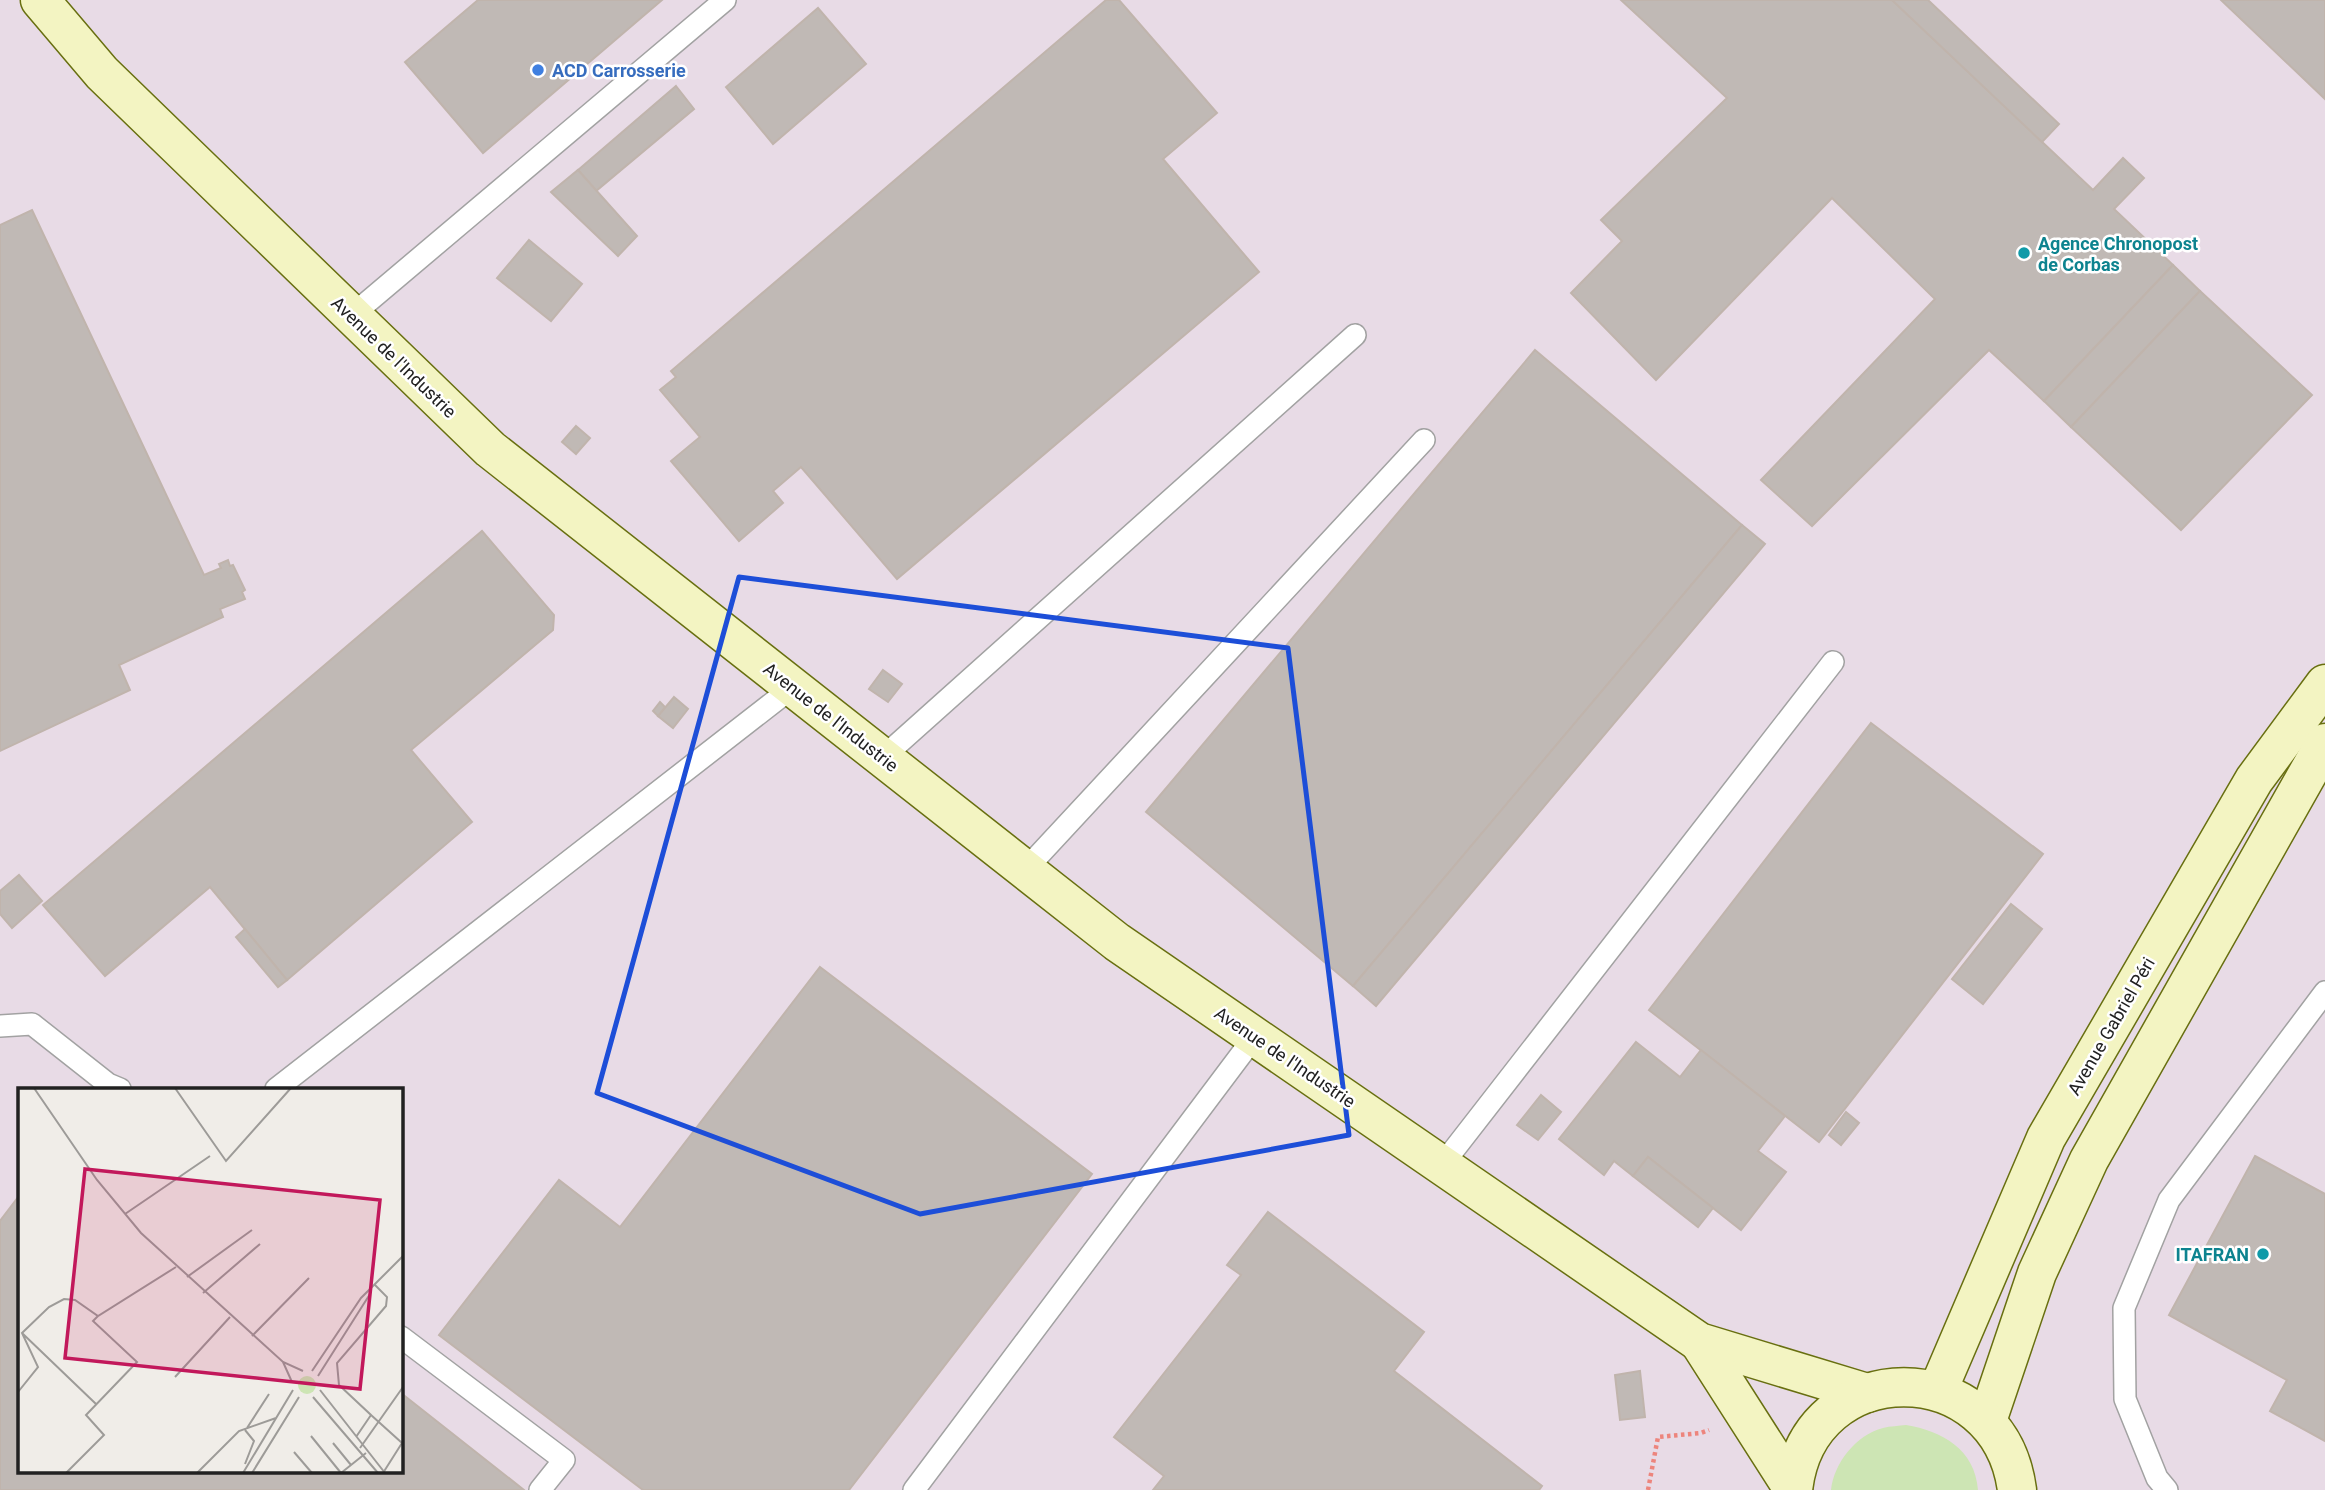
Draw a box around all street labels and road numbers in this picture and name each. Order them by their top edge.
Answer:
street label: Avenue de l'Industrie [327,292,461,422]
street label: Avenue de l'Industrie [759,658,903,776]
street label: Avenue Gabriel Péri [2063,953,2159,1099]
street label: Avenue de l'Industrie [1211,1002,1359,1112]

